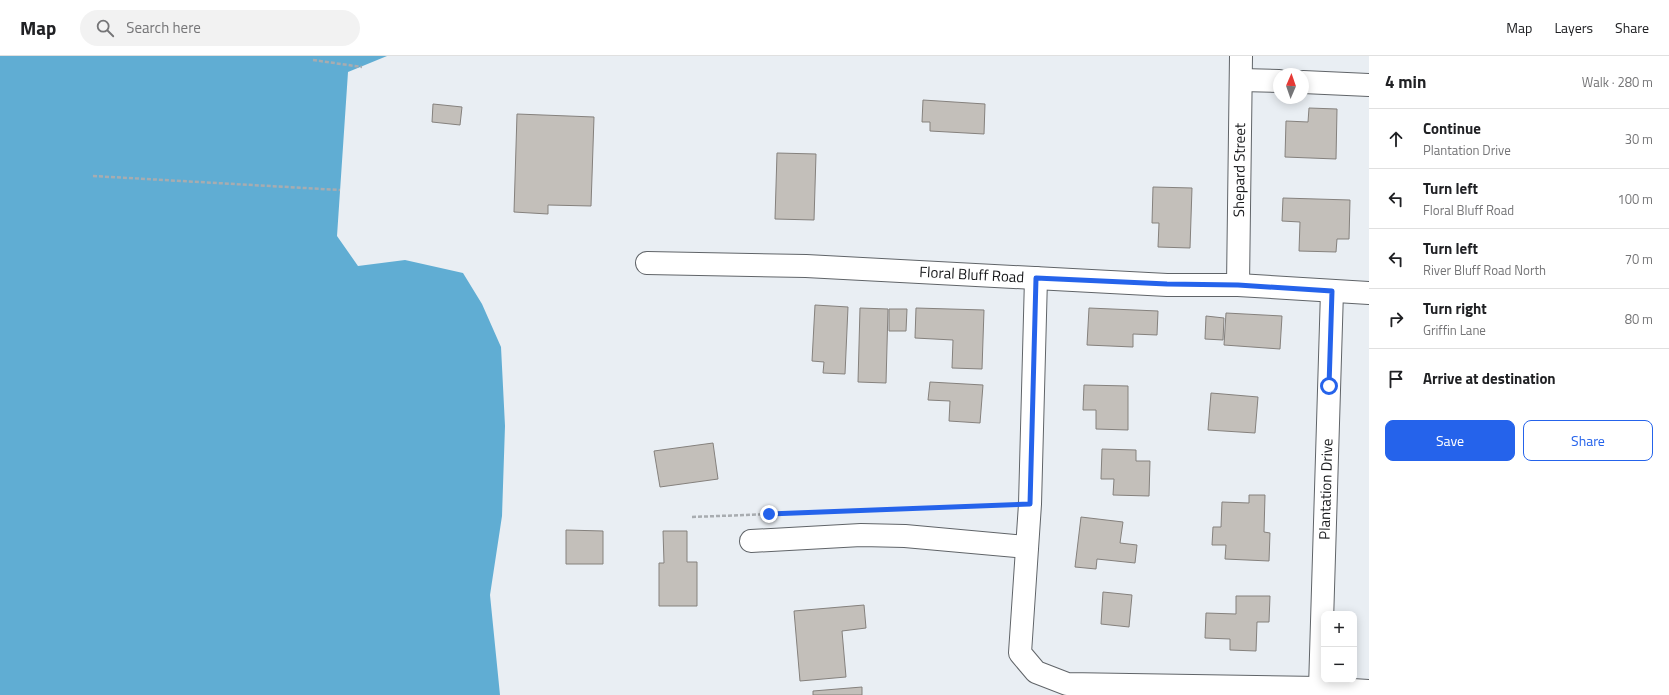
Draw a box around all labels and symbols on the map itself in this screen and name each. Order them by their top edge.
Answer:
north arrow [1273,68,1309,104]
street label: Shepard Street [1227,122,1251,217]
street label: Floral Bluff Road [919,260,1025,288]
route start [1320,377,1338,395]
street label: Plantation Drive [1312,438,1339,540]
route end [760,505,778,523]

